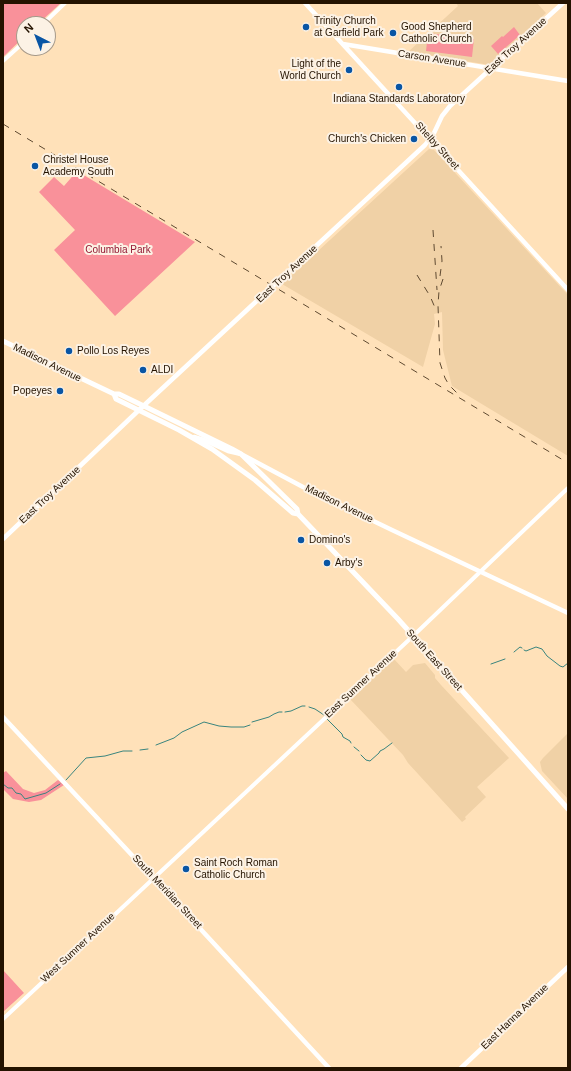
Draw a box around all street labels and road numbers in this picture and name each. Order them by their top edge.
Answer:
street label: East Troy Avenue [483,15,549,77]
street label: Carson Avenue [397,48,467,70]
street label: Shelby Street [412,120,462,172]
street label: East Troy Avenue [254,243,320,305]
street label: Madison Avenue [11,341,83,385]
street label: East Troy Avenue [17,464,83,526]
street label: Madison Avenue [303,482,375,526]
street label: South East Street [403,627,465,693]
street label: East Sumner Avenue [322,647,400,721]
street label: South Meridian Street [130,853,204,931]
street label: West Sumner Avenue [38,911,118,985]
street label: East Hanna Avenue [479,982,551,1052]

